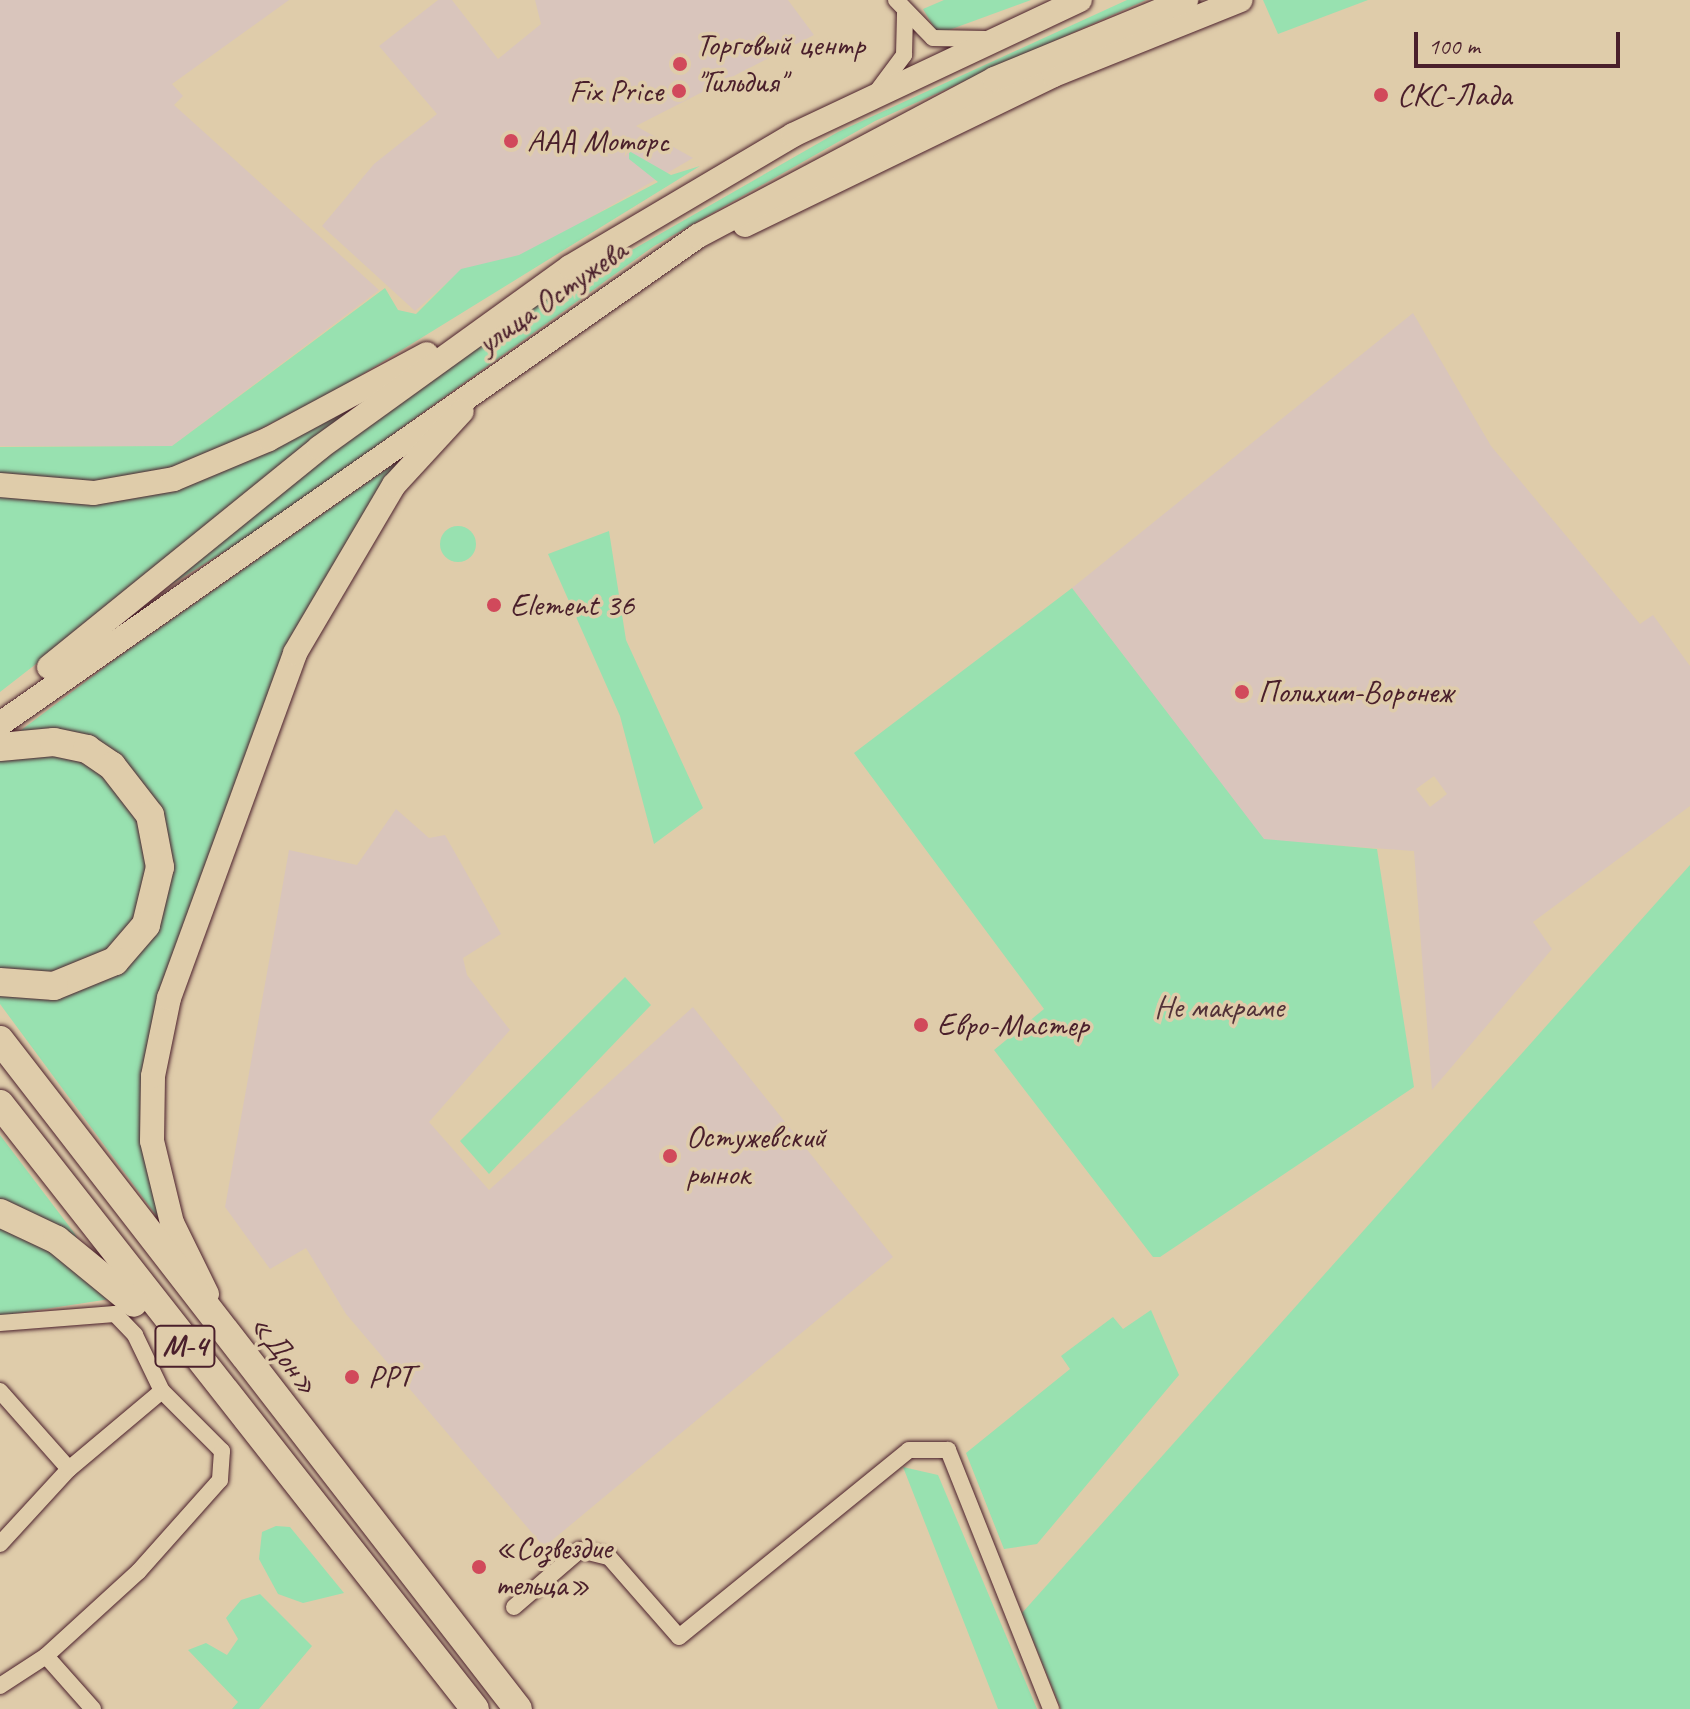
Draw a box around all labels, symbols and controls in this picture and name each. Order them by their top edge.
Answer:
scale bar [1418,16,1624,66]
place label: Торговый центр "Гильдия" [696,27,865,102]
text: 100 m [1428,31,1480,61]
marker: Торговый центр "Гильдия" [671,55,689,73]
place label: Fix Price [569,72,663,110]
place label: СКС-Лада [1397,76,1512,114]
marker: Fix Price [670,82,688,100]
marker: СКС-Лада [1372,86,1390,104]
place label: ААА Моторс [527,122,669,160]
marker: ААА Моторс [502,132,520,150]
street label: улица Остужева [469,231,635,363]
place label: Element 36 [510,586,634,624]
marker: Element 36 [485,596,503,614]
place label: Полихим-Воронеж [1258,673,1452,711]
marker: Полихим-Воронеж [1233,683,1251,701]
park label: Не макраме [1154,988,1284,1026]
place label: Евро-Мастер [937,1006,1088,1044]
marker: Евро-Мастер [912,1016,930,1034]
place label: Остужевский рынок [686,1119,826,1194]
marker: Остужевский рынок [661,1147,679,1165]
street label: «Дон» [241,1307,327,1403]
road number: М-4 [153,1320,217,1372]
place label: РРТ [368,1358,413,1396]
marker: РРТ [343,1368,361,1386]
place label: «Созвездие тельца» [495,1530,612,1605]
marker: «Созвездие тельца» [470,1558,488,1576]

